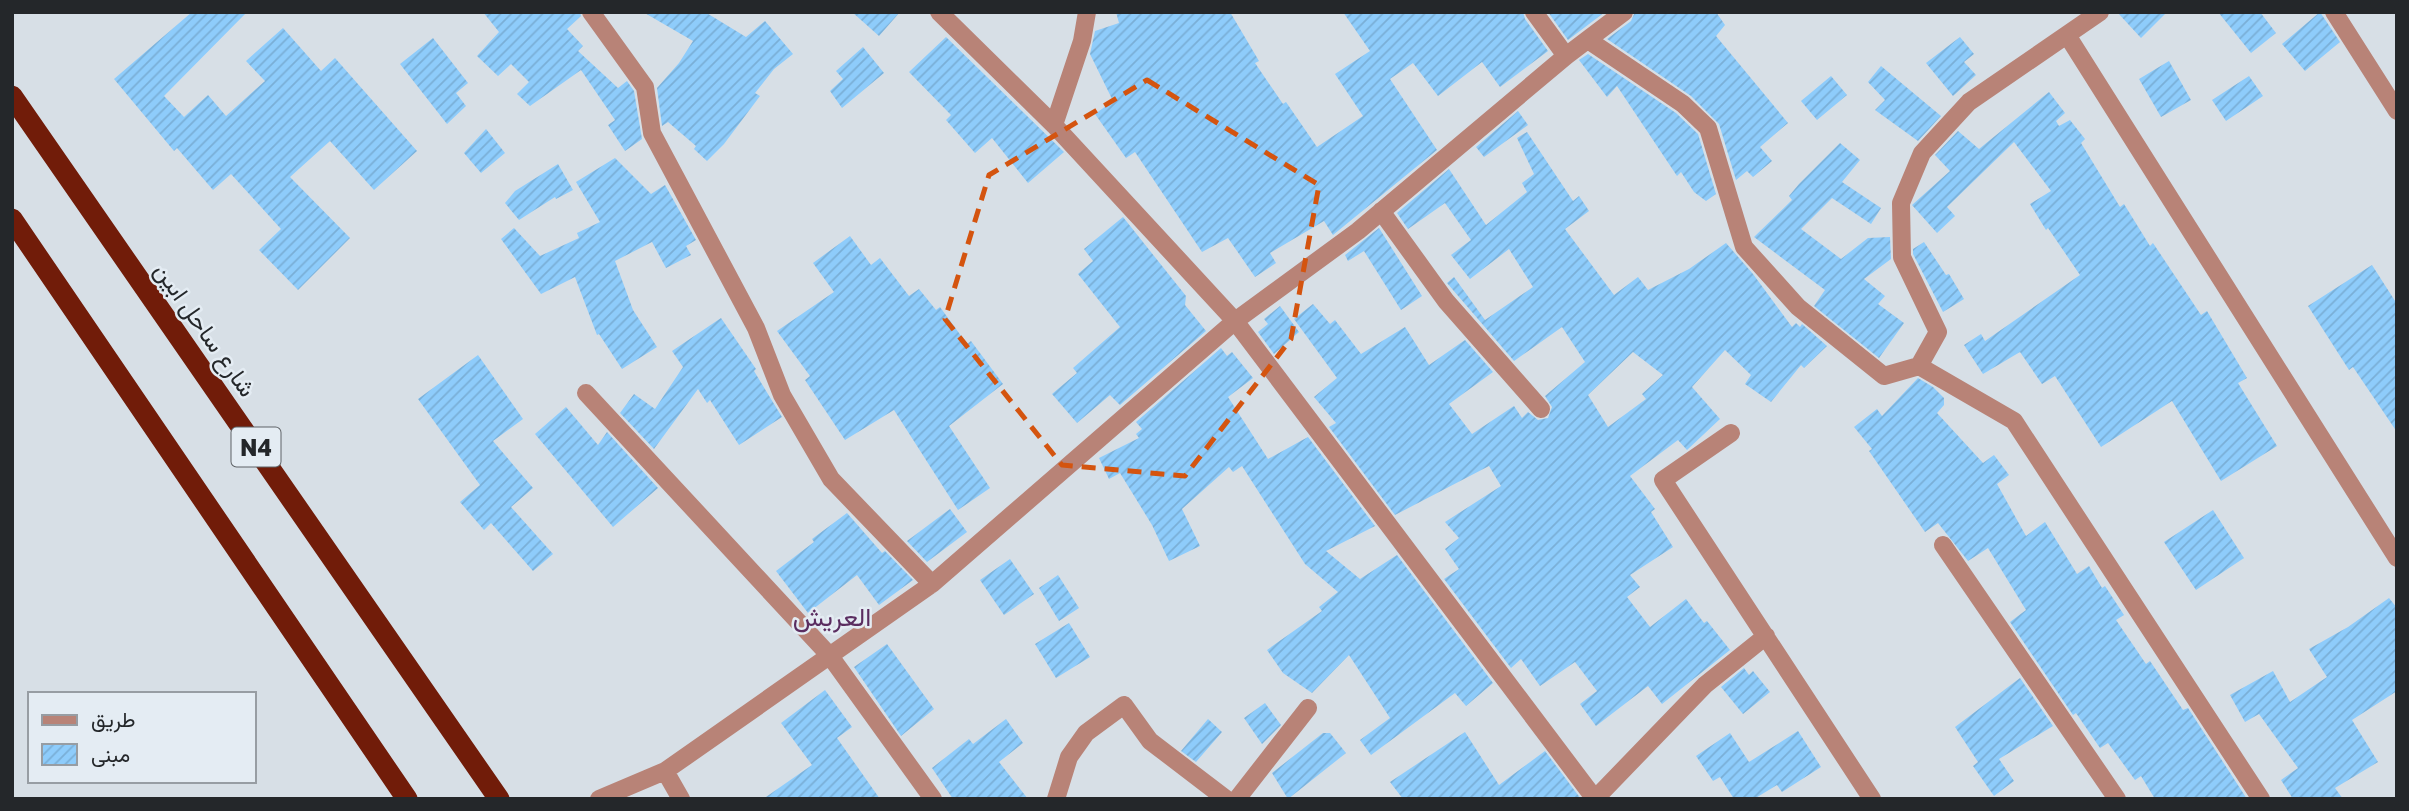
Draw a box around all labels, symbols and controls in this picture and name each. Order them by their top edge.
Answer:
street label: شارع ساحل ابين [147,256,263,403]
road number: N4 [232,428,280,466]
district label: العريش [793,601,871,633]
legend [28,692,256,783]
text: طريق [91,706,136,733]
text: مبنى [91,741,130,767]

